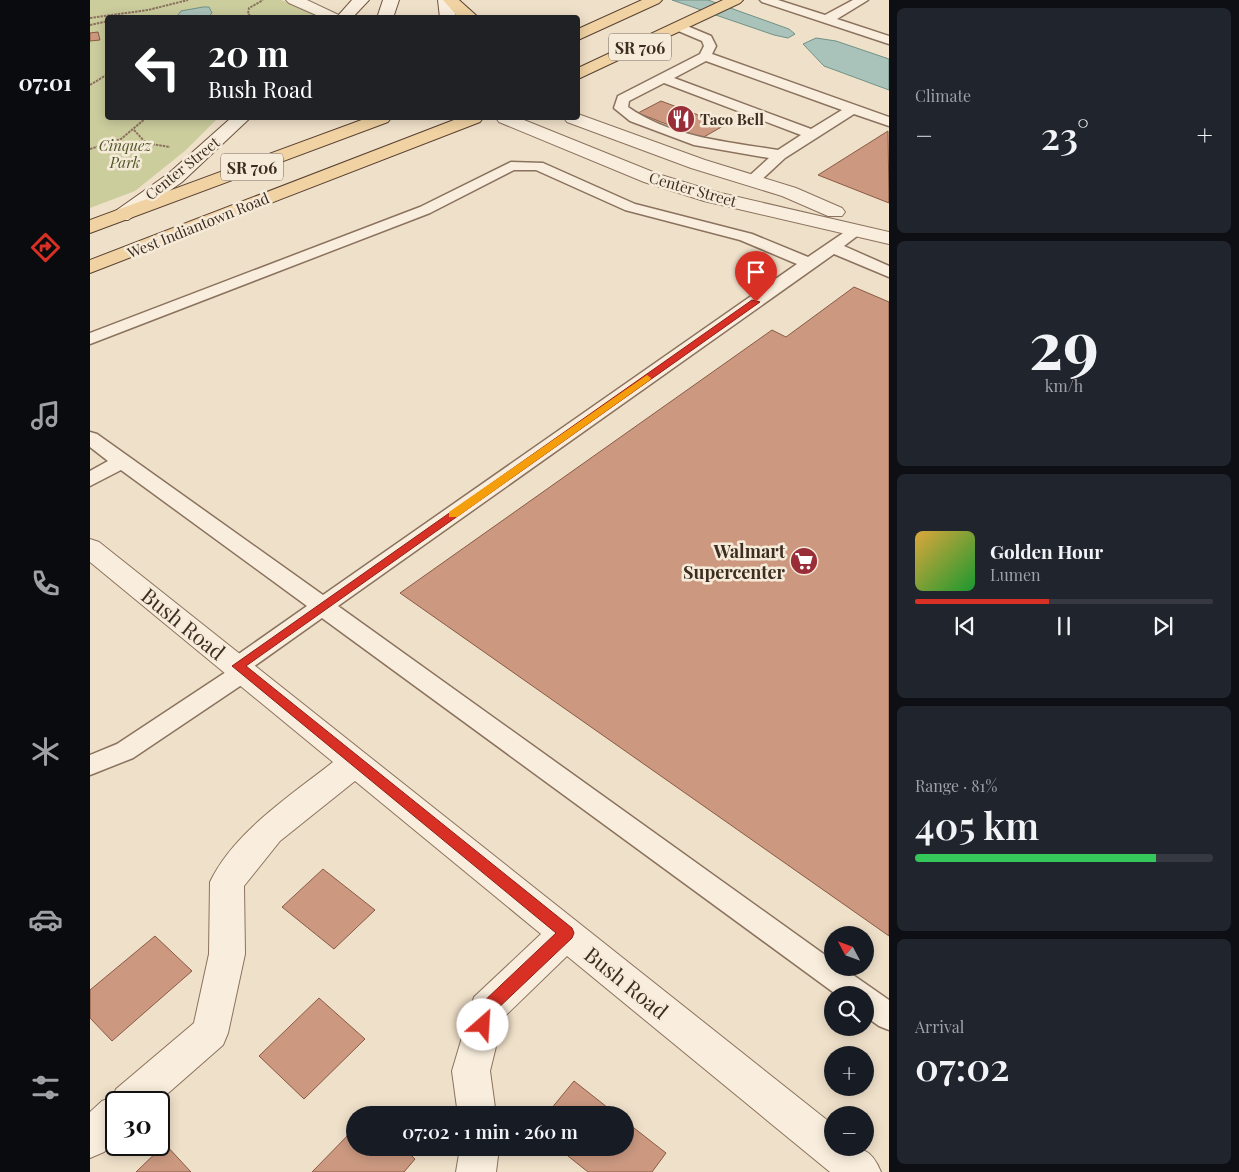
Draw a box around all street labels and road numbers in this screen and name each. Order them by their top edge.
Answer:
road number: SR 706 [609,34,671,61]
street label: Center Street [141,131,224,204]
road number: SR 706 [221,154,283,180]
street label: Center Street [647,167,740,211]
street label: West Indiantown Road [123,187,272,263]
street label: Bush Road [136,581,232,665]
street label: Bush Road [579,940,675,1024]

